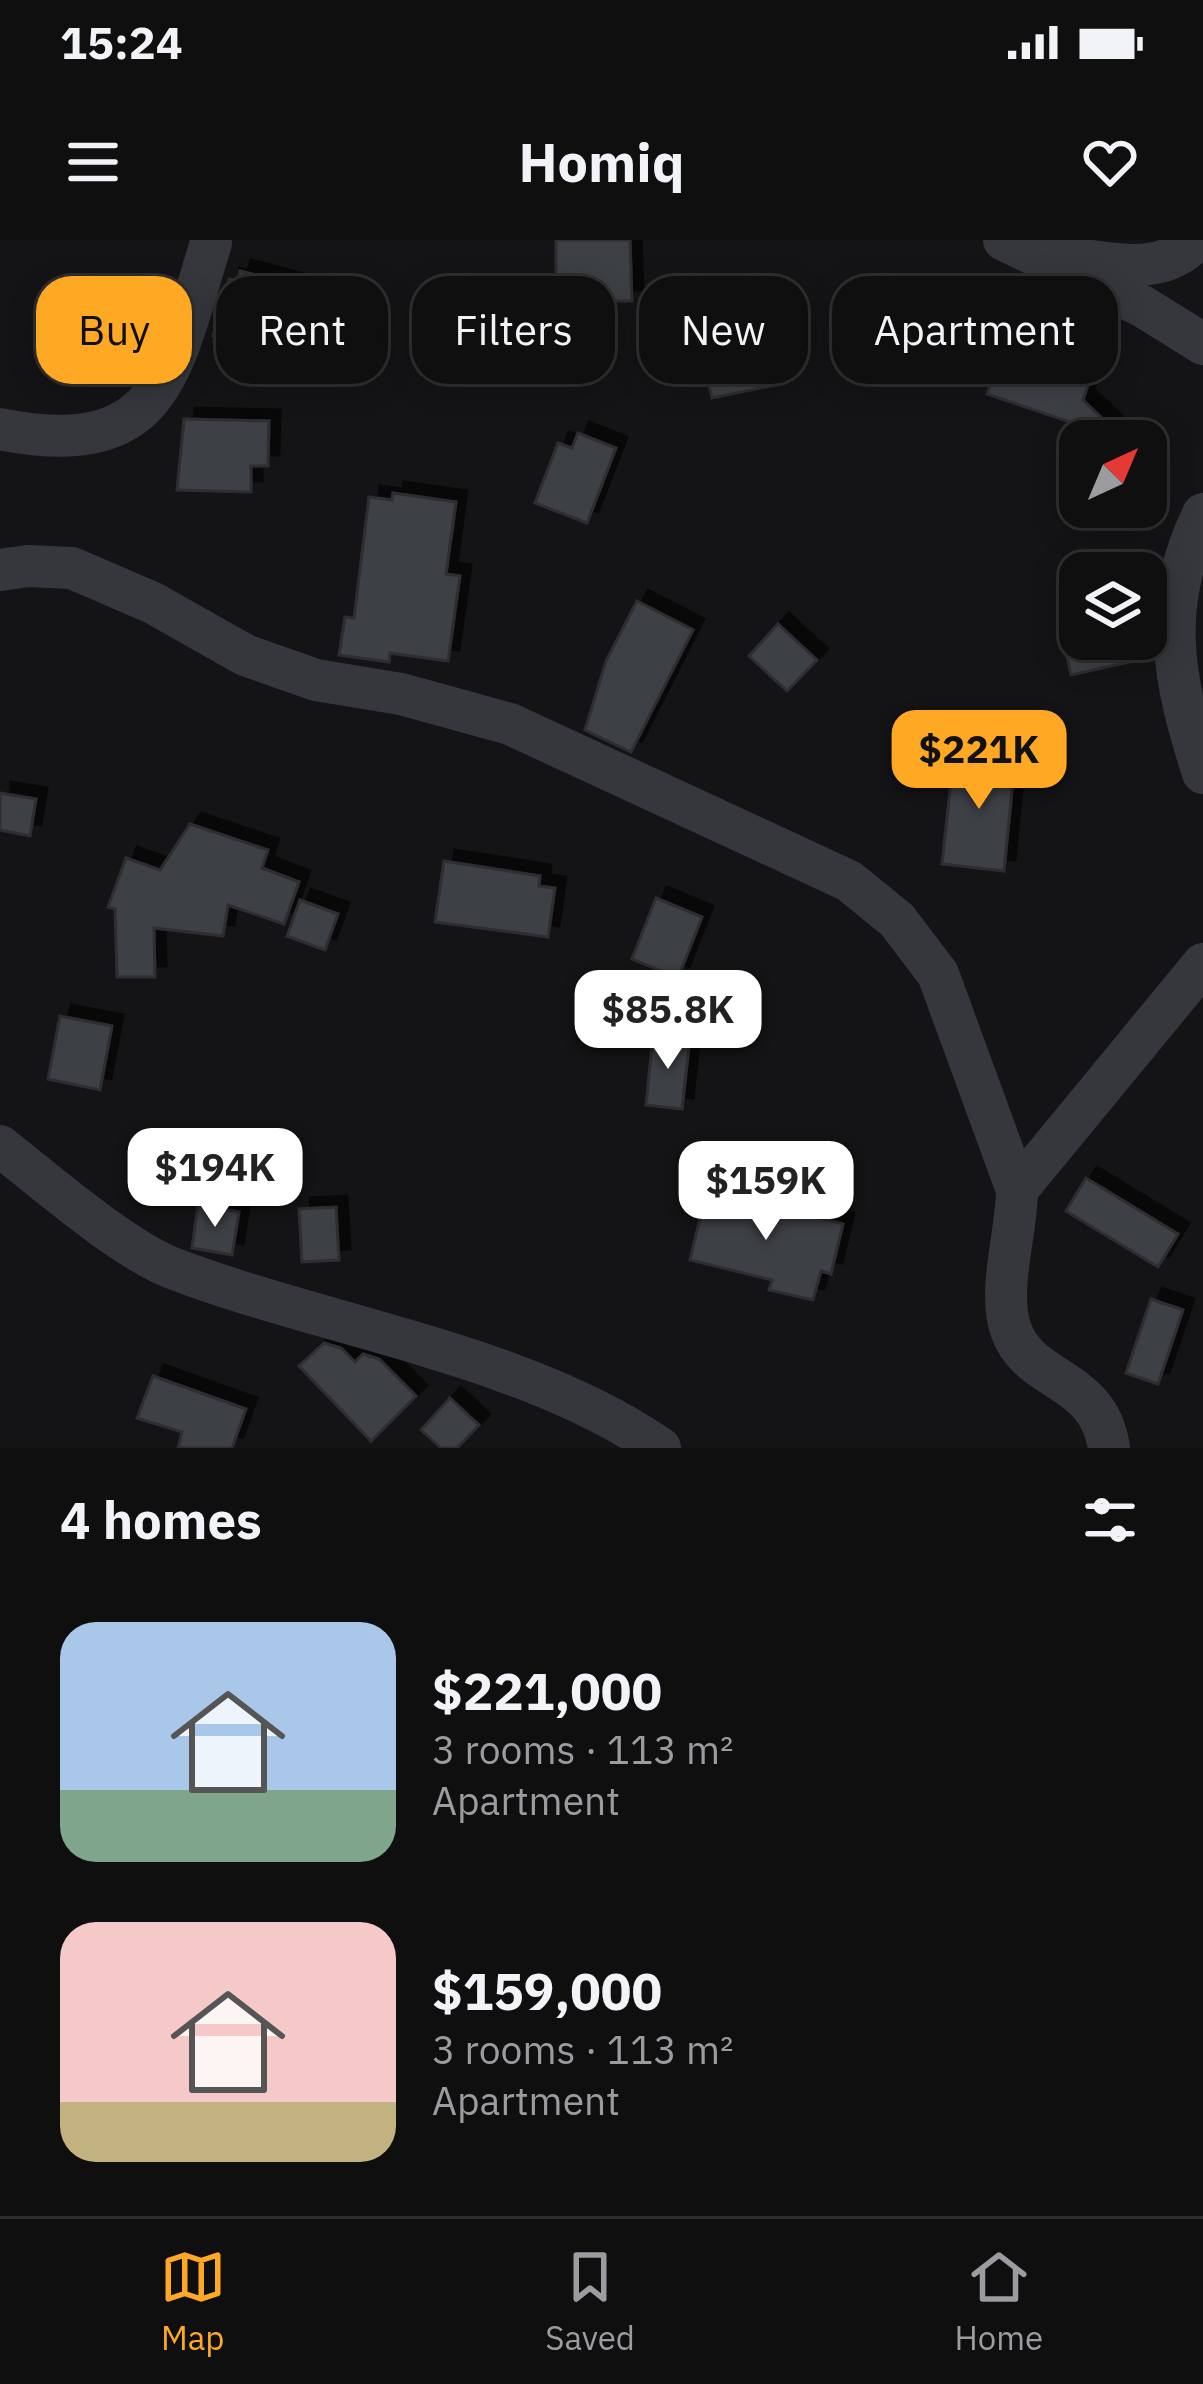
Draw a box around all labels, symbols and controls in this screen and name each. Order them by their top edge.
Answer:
text: 15:24 [60,13,183,71]
text: Homiq [518,127,685,197]
icon: menu [60,129,126,195]
icon: heart [1077,129,1143,195]
chip: Buy [36,276,192,384]
chip: Rent [216,276,388,384]
chip: Filters [412,276,615,384]
chip: New [639,276,808,384]
chip: Apartment [832,276,1118,384]
north arrow [1059,420,1167,528]
map controls [1059,420,1167,660]
button: layers [1059,552,1167,660]
pin: $221K [895,710,1063,812]
text: $221K [919,723,1039,774]
pin: $85.8K [570,970,766,1072]
text: $85.8K [602,983,734,1034]
pin: $194K [131,1128,299,1230]
text: $194K [155,1141,275,1192]
pin: $159K [682,1141,850,1243]
text: $159K [706,1154,826,1205]
text: 4 homes [60,1487,262,1553]
icon: filters [1077,1487,1143,1553]
text: $221,000 [432,1658,662,1724]
icon: home [156,1670,300,1814]
text: 3 rooms · 113 m² [432,1724,734,1775]
text: Apartment [432,1775,620,1826]
text: $159,000 [432,1958,662,2024]
icon: home [156,1970,300,2114]
text: 3 rooms · 113 m² [432,2024,734,2075]
text: Apartment [432,2075,620,2126]
tab: Map [160,2244,226,2359]
tab: Saved [545,2244,635,2359]
tab: Home [954,2244,1043,2359]

